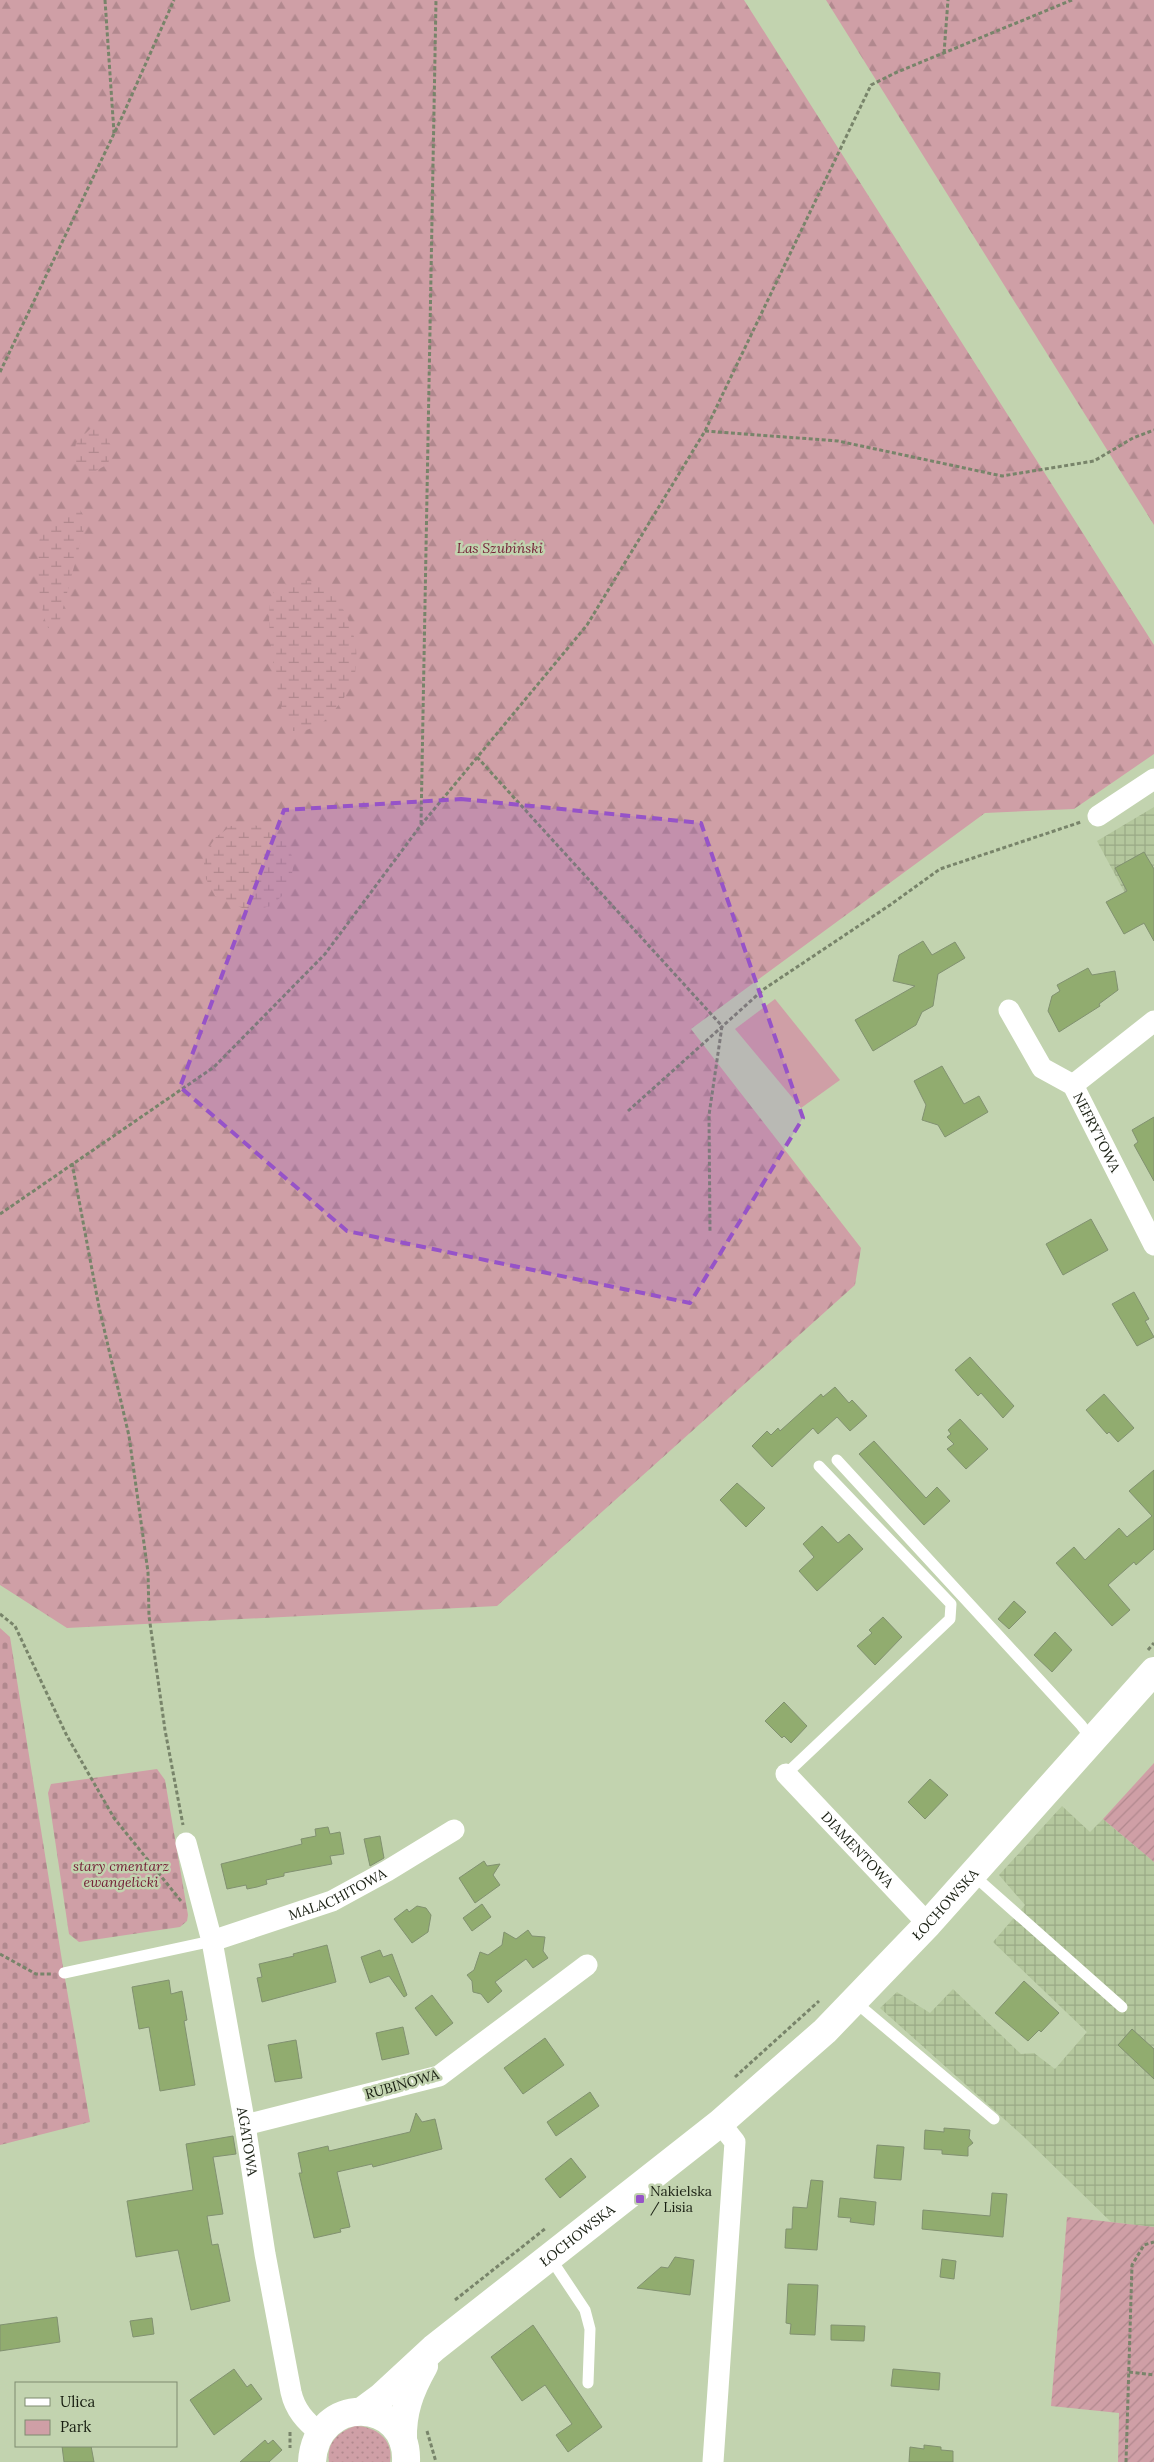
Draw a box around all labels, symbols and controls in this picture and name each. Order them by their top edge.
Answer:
park label: Las Szubiński [457,539,544,557]
street label: NEFRYTOWA [1069,1089,1125,1175]
street label: DIAMENTOWA [817,1808,898,1891]
park label: stary cmentarz ewangelicki [73,1857,169,1891]
street label: MALACHITOWA [286,1864,390,1924]
street label: ŁOCHOWSKA [908,1864,983,1944]
street label: RUBINOWA [363,2065,441,2103]
street label: AGATOWA [233,2105,262,2178]
place label: Nakielska / Lisia [650,2182,712,2216]
marker: Nakielska / Lisia [634,2193,646,2205]
street label: ŁOCHOWSKA [536,2200,619,2270]
legend [15,2382,178,2447]
text: Ulica [60,2392,96,2411]
text: Park [60,2417,91,2436]

